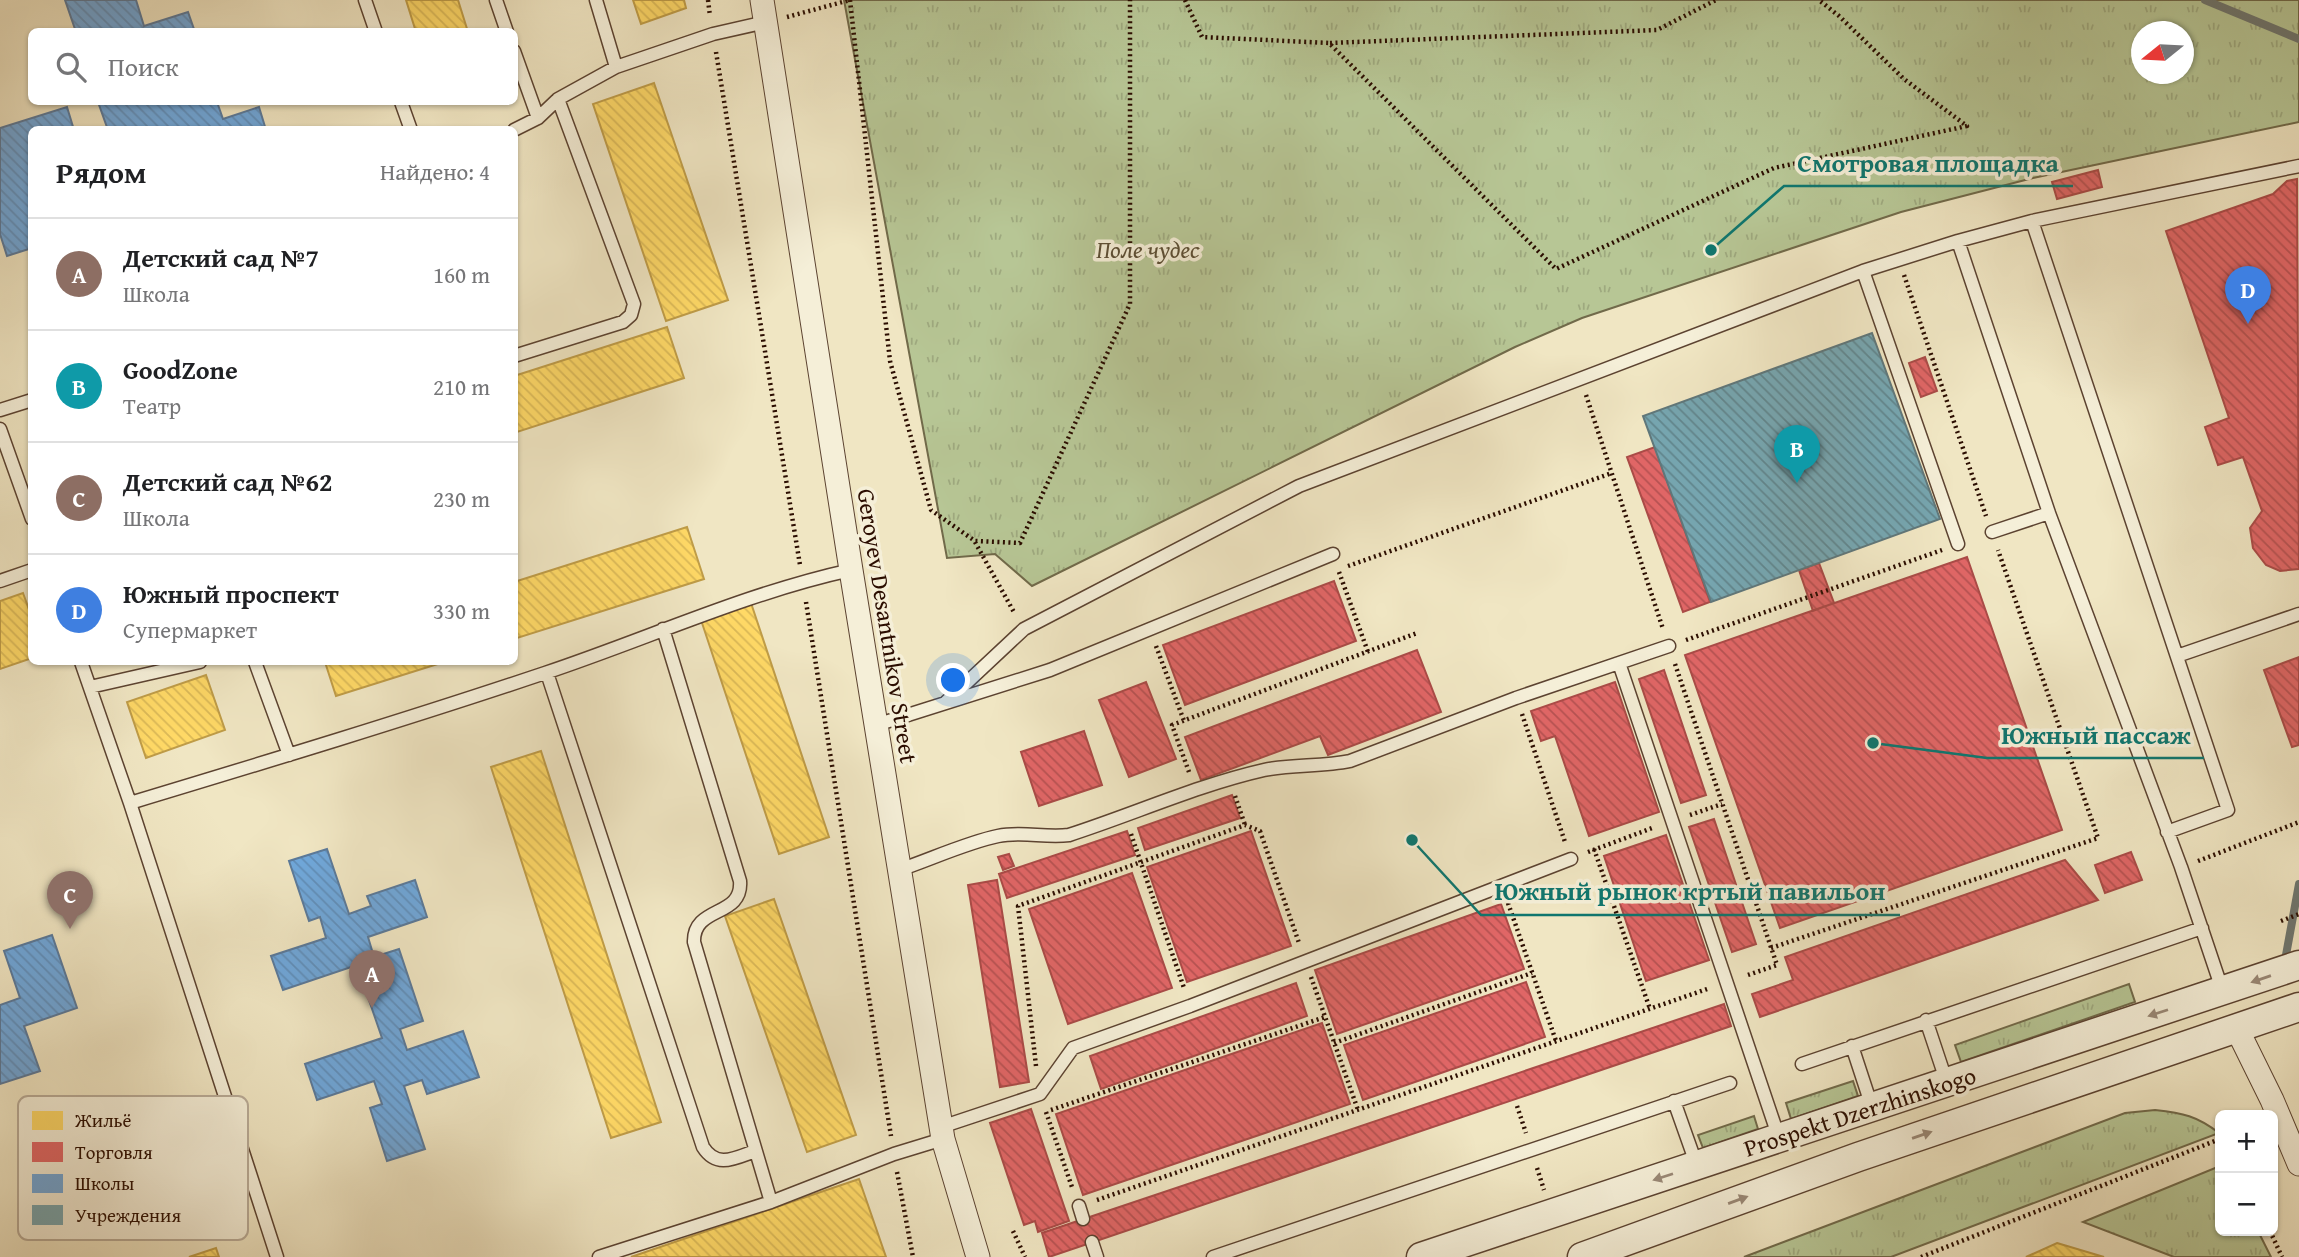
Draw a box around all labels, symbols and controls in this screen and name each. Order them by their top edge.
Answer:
north arrow [2131,21,2194,84]
search box [28,28,518,105]
text: Поиск [108,47,179,86]
icon: search [52,48,90,86]
callout: Смотровая площадка [1784,139,2073,186]
text: Смотровая площадка [1797,143,2059,182]
text: Рядом [56,150,147,194]
text: Найдено: 4 [380,155,490,188]
park label: Поле чудес [1096,232,1200,267]
text: Детский сад №7 [123,238,319,277]
text: A [72,258,86,291]
text: 160 m [433,258,490,291]
pin: D [2225,266,2271,324]
text: Школа [123,277,190,310]
text: GoodZone [123,350,238,389]
text: B [72,370,86,403]
text: 210 m [433,370,490,403]
text: Театр [123,389,181,422]
pin: B [1774,425,1820,483]
text: Детский сад №62 [123,462,333,501]
text: C [72,482,86,515]
text: 230 m [433,482,490,515]
street label: Geroyev Desantnikov Street [849,486,927,766]
text: Школа [123,501,190,534]
text: Южный проспект [123,574,339,613]
text: D [72,594,86,627]
text: 330 m [433,594,490,627]
text: Супермаркет [123,613,257,646]
your location [936,663,970,697]
callout: Южный пассаж [1987,711,2204,758]
text: Южный пассаж [2001,715,2191,754]
callout: Южный рынок кртый павильон [1481,868,1900,915]
pin: C [47,871,93,929]
text: Южный рынок кртый павильон [1495,871,1885,910]
pin: A [349,950,395,1008]
one-way arrow [2251,974,2272,985]
one-way arrow [2148,1009,2169,1019]
street label: Prospekt Dzerzhinskogo [1739,1057,1981,1166]
legend [18,1096,248,1240]
text: Жильё [74,1106,132,1134]
map controls [2215,1110,2278,1236]
button: + [2215,1110,2278,1173]
one-way arrow [1912,1129,1933,1140]
text: Торговля [75,1138,153,1166]
text: Школы [75,1169,134,1197]
one-way arrow [1653,1172,1674,1183]
button: − [2215,1173,2278,1236]
one-way arrow [1728,1195,1749,1206]
text: Учреждения [75,1201,181,1229]

